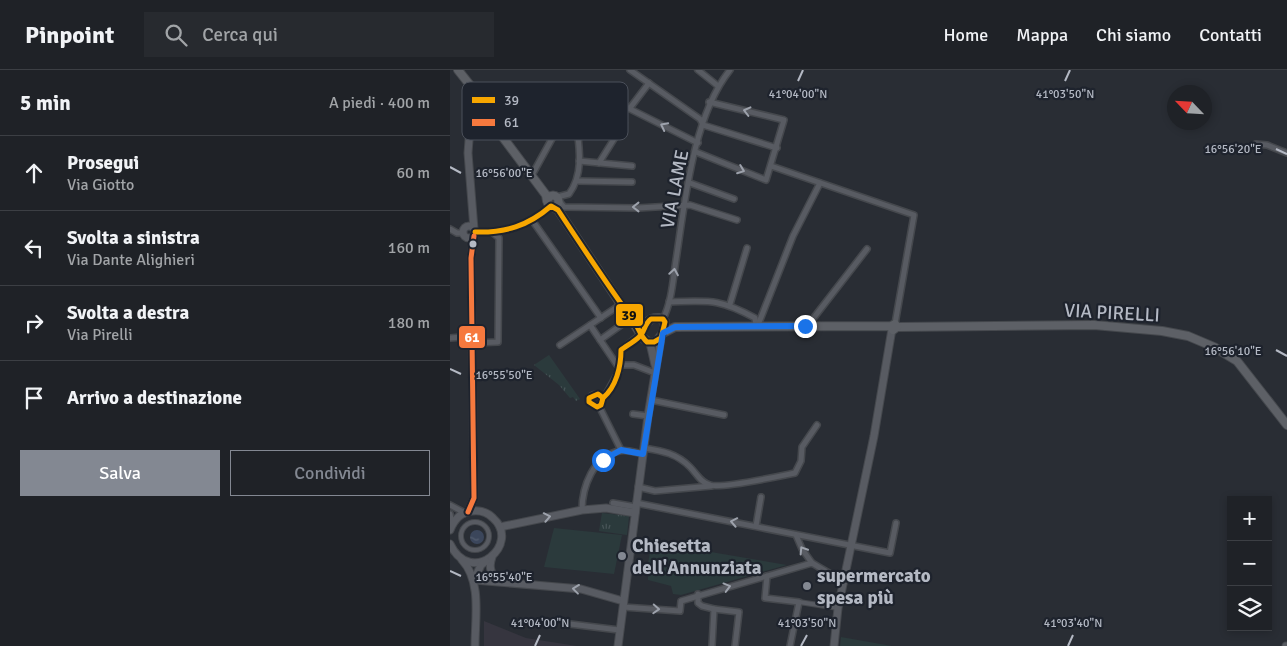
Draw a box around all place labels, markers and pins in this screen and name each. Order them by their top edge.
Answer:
unlabelled marker [468,239,478,249]
place label: Chiesetta dell'Annunziata [632,534,762,580]
marker: Chiesetta dell'Annunziata [616,550,628,562]
place label: supermercato spesa più [817,564,931,610]
marker: supermercato spesa più [801,580,813,592]

